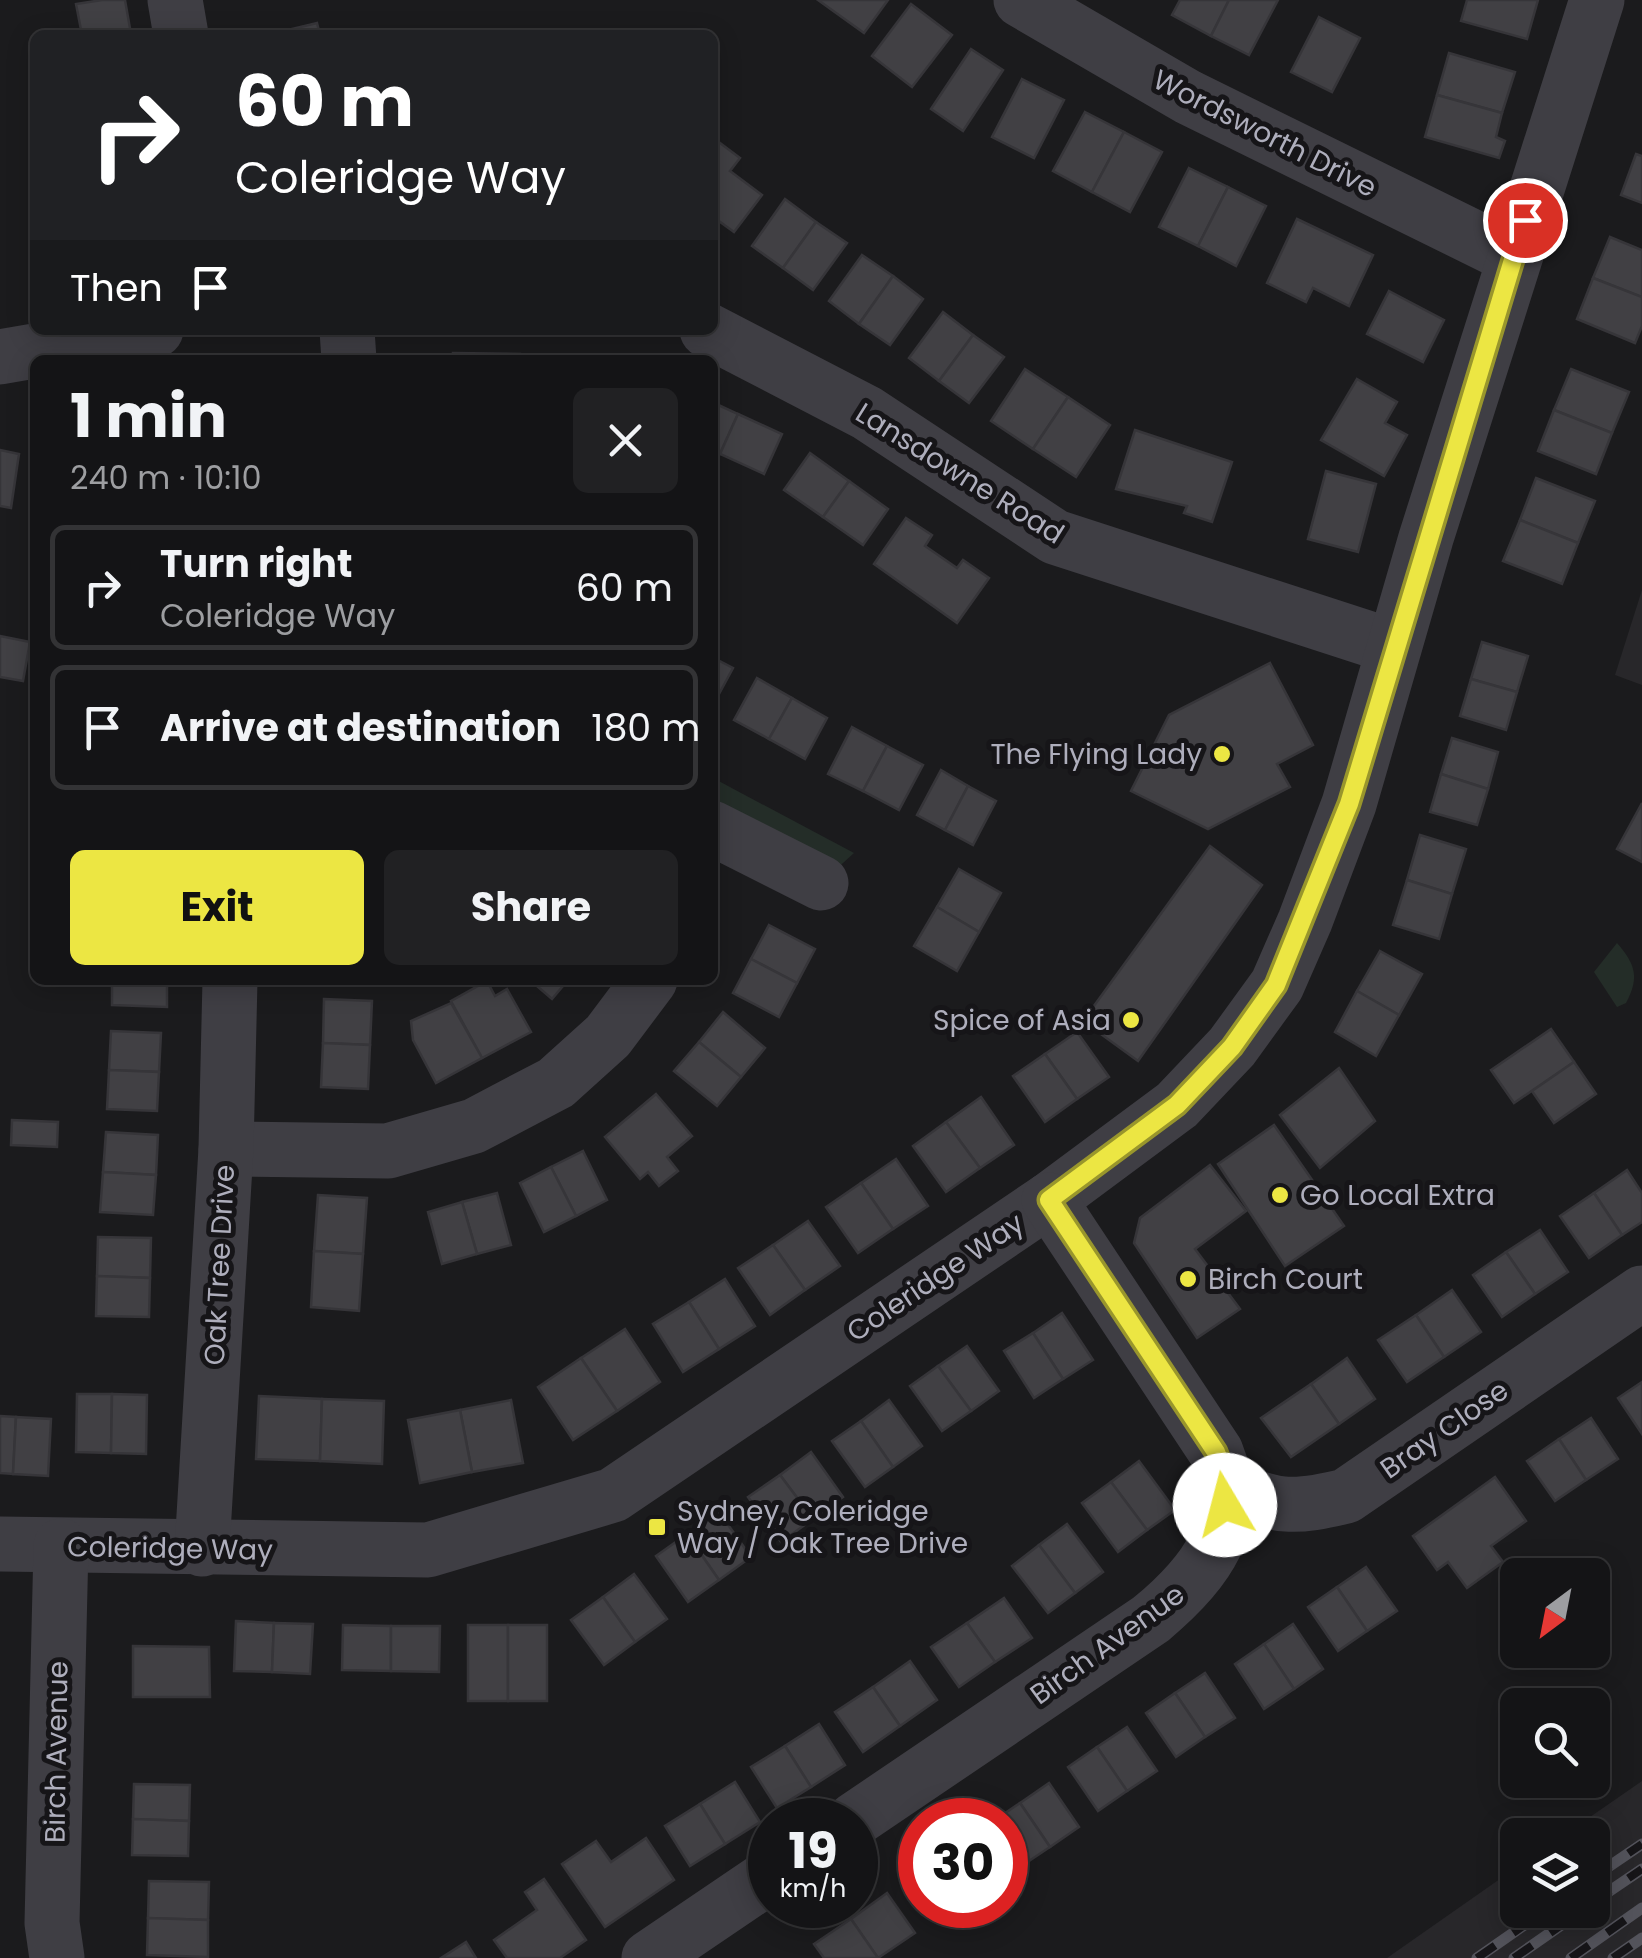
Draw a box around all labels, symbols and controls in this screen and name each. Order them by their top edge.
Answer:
text: 60 m [235,52,414,151]
street label: Wordsworth Drive [1146,60,1383,207]
icon: right [70,70,200,200]
text: Coleridge Way [235,146,566,209]
pin [1483,178,1568,263]
icon: arrive [1498,193,1553,248]
icon: arrive [183,260,238,315]
text: Then [70,261,163,314]
text: 1 min [70,374,227,458]
button: close [573,388,678,493]
street label: Lansdowne Road [848,394,1071,553]
text: 240 m · 10:10 [70,455,262,500]
text: Turn right [160,537,352,590]
icon: right [75,560,130,615]
text: 60 m [576,561,673,614]
text: Coleridge Way [160,593,395,638]
icon: arrive [75,700,130,755]
text: Arrive at destination [160,701,561,754]
text: 180 m [591,701,701,754]
place label: The Flying Lady [990,735,1202,774]
marker: The Flying Lady [1211,743,1233,765]
button: Exit [70,850,364,965]
button: Share [384,850,678,965]
place label: Spice of Asia [933,1001,1111,1040]
marker: Spice of Asia [1120,1009,1142,1031]
street label: Oak Tree Drive [195,1164,244,1366]
place label: Go Local Extra [1300,1176,1495,1215]
marker: Go Local Extra [1269,1184,1291,1206]
street label: Coleridge Way [839,1204,1032,1351]
place label: Birch Court [1208,1260,1363,1299]
marker: Birch Court [1177,1268,1199,1290]
street label: Bray Close [1372,1371,1516,1488]
position arrow [1173,1453,1277,1557]
place label: Sydney, Coleridge Way / Oak Tree Drive [677,1492,968,1563]
marker: Sydney, Coleridge Way / Oak Tree Drive [646,1516,668,1538]
street label: Coleridge Way [67,1527,273,1570]
north arrow [1500,1558,1610,1668]
map controls [1500,1558,1610,1928]
street label: Birch Avenue [1022,1575,1192,1714]
street label: Birch Avenue [35,1661,78,1843]
button: search [1500,1688,1610,1798]
speed limit sign: 30 [898,1798,1028,1928]
text: 19 [788,1815,838,1886]
button: layers [1500,1818,1610,1928]
text: km/h [780,1871,846,1906]

